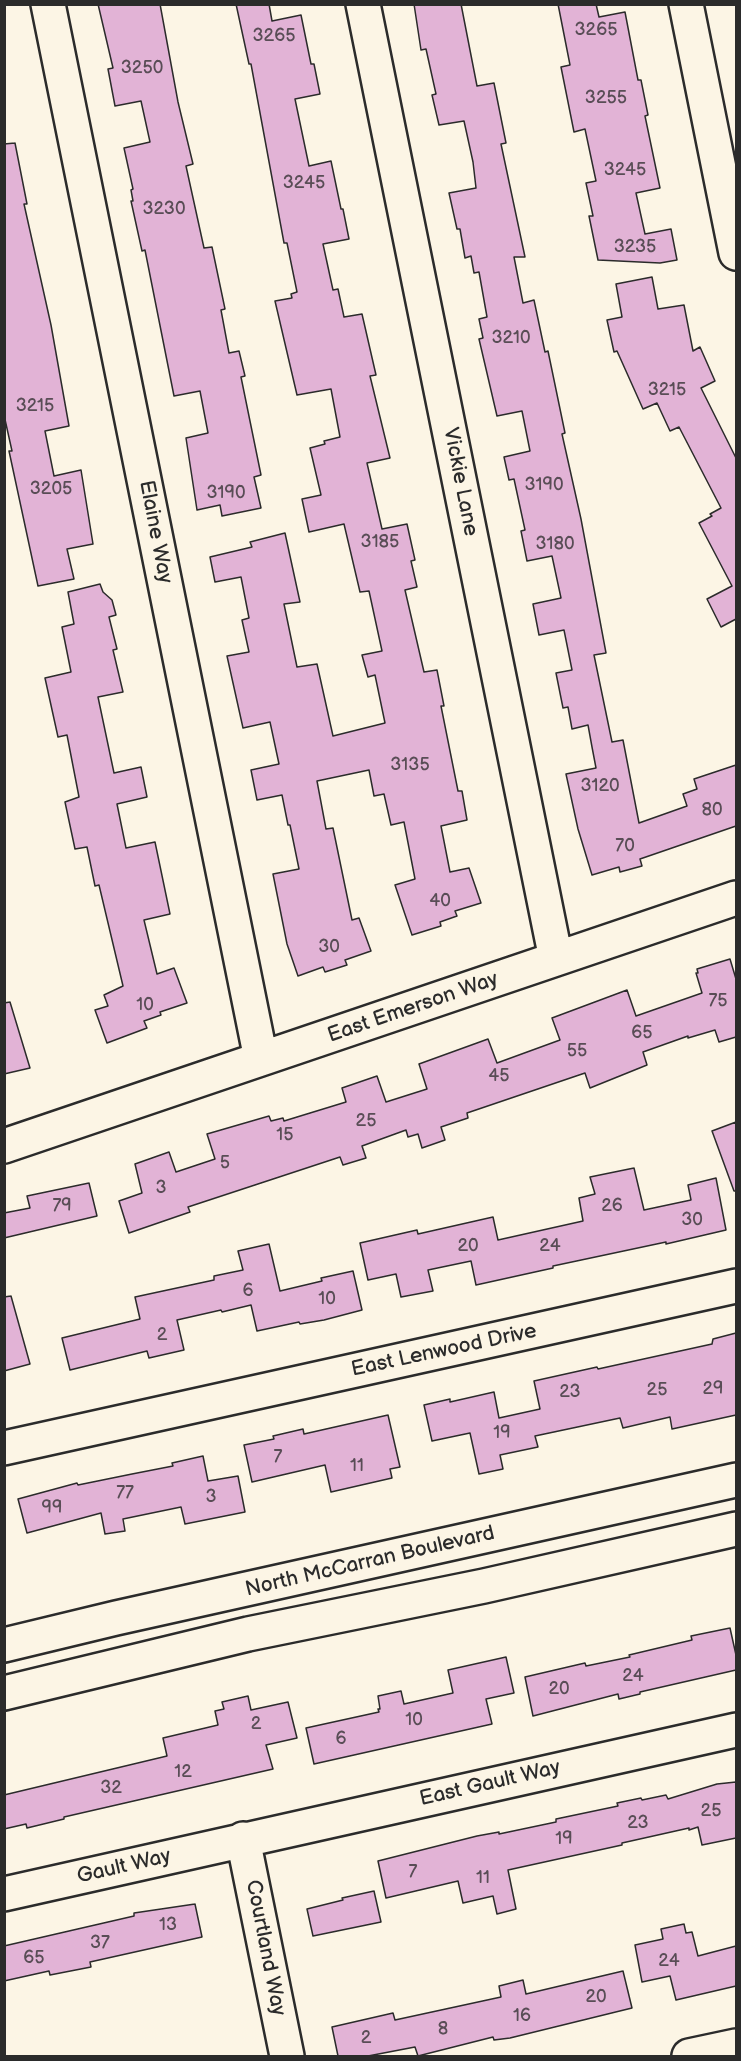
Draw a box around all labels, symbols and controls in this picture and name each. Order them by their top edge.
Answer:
house number: 3265 [574,19,618,41]
house number: 3265 [252,25,296,47]
house number: 3250 [121,57,163,79]
house number: 3255 [585,87,627,109]
house number: 3245 [604,159,646,181]
house number: 3245 [283,172,325,194]
house number: 3230 [143,198,185,220]
house number: 3235 [614,236,656,258]
house number: 3210 [492,327,530,349]
house number: 3215 [648,379,686,401]
house number: 3215 [16,395,54,417]
street label: Vickie Lane [437,426,483,538]
house number: 3190 [524,474,564,496]
house number: 3205 [30,478,72,500]
street label: Elaine Way [133,478,177,586]
house number: 3190 [206,482,246,504]
house number: 3185 [361,531,399,553]
house number: 3180 [535,533,575,555]
house number: 3135 [390,754,430,776]
house number: 3120 [580,775,620,797]
house number: 80 [701,799,723,821]
house number: 70 [615,835,635,857]
house number: 40 [429,890,451,912]
house number: 30 [318,936,340,958]
street label: East Emerson Way [324,967,502,1049]
house number: 75 [708,990,728,1012]
house number: 10 [136,994,154,1016]
house number: 65 [631,1022,653,1044]
house number: 55 [567,1040,587,1062]
house number: 45 [488,1065,510,1087]
house number: 25 [356,1110,376,1132]
house number: 15 [276,1124,294,1146]
house number: 5 [220,1152,230,1174]
house number: 3 [155,1177,167,1199]
house number: 79 [52,1195,72,1217]
house number: 26 [601,1195,623,1217]
house number: 30 [681,1209,703,1231]
house number: 20 [457,1235,479,1257]
house number: 24 [539,1235,561,1257]
house number: 6 [243,1280,253,1302]
house number: 10 [318,1288,336,1310]
street label: East Lenwood Drive [349,1319,539,1383]
house number: 2 [157,1324,167,1346]
house number: 29 [702,1378,724,1400]
house number: 25 [647,1379,667,1401]
house number: 23 [559,1381,581,1403]
house number: 19 [493,1422,511,1444]
house number: 7 [274,1446,282,1468]
house number: 11 [350,1455,364,1477]
house number: 77 [116,1482,134,1504]
house number: 3 [205,1486,217,1508]
house number: 99 [42,1497,62,1519]
street label: North McCarran Boulevard [243,1521,497,1603]
house number: 24 [622,1665,644,1687]
house number: 20 [548,1678,570,1700]
house number: 10 [405,1709,423,1731]
house number: 2 [251,1713,261,1735]
house number: 6 [336,1728,346,1750]
street label: East Gault Way [417,1756,563,1812]
house number: 12 [174,1761,192,1783]
house number: 32 [100,1777,122,1799]
house number: 25 [701,1800,721,1822]
house number: 23 [627,1812,649,1834]
house number: 19 [555,1828,573,1850]
street label: Gault Way [75,1844,173,1890]
house number: 7 [409,1861,417,1883]
house number: 11 [476,1867,490,1889]
street label: Courtland Way [239,1878,291,2018]
house number: 13 [159,1914,177,1936]
house number: 37 [90,1932,110,1954]
house number: 65 [23,1947,45,1969]
house number: 24 [658,1950,680,1972]
house number: 20 [585,1986,607,2008]
house number: 16 [513,2005,531,2027]
house number: 8 [438,2018,448,2040]
house number: 2 [361,2027,371,2049]

